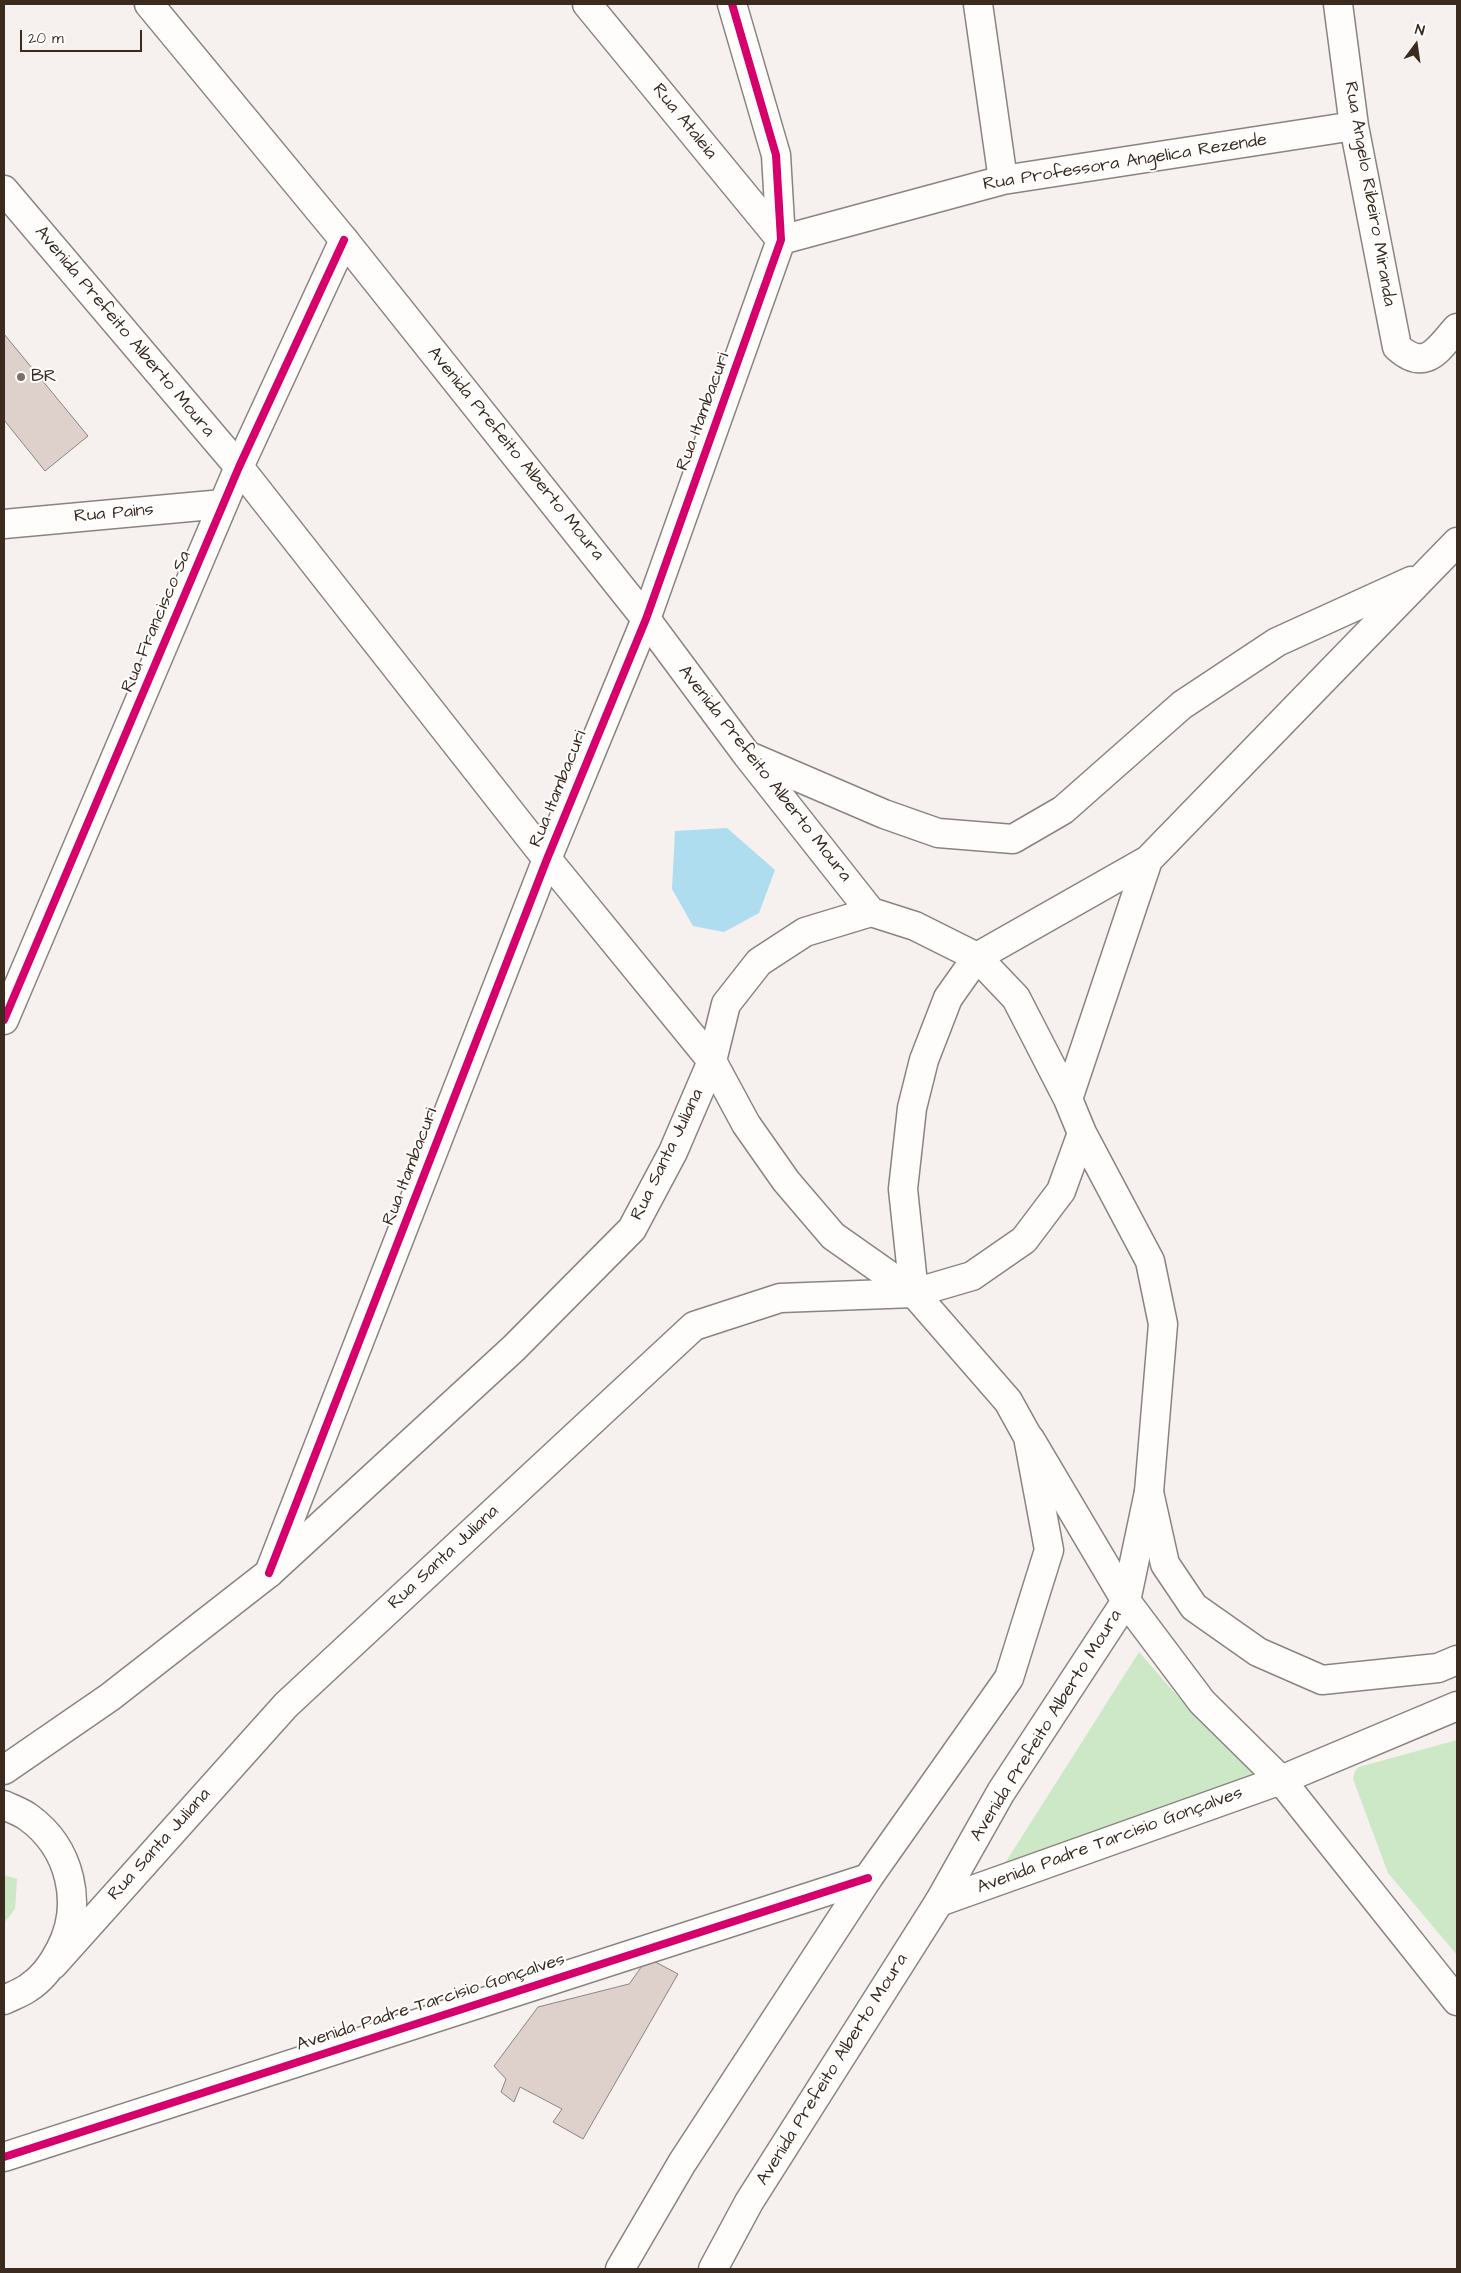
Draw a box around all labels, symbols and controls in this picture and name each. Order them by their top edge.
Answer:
scale bar [22,20,145,52]
north arrow [1391,20,1441,70]
text: N [1413,20,1426,41]
text: 20 m [28,28,64,49]
street label: Rua Ataleia [647,80,721,164]
street label: Rua Angelo Ribeiro Miranda [1339,80,1399,308]
street label: Rua Professora Angelica Rezende [982,130,1268,196]
street label: Avenida Prefeito Alberto Moura [29,222,219,442]
street label: Avenida Prefeito Alberto Moura [422,343,608,565]
street label: Rua Itambacuri [673,350,735,474]
place label: BR [31,366,57,388]
marker: BR [15,371,27,383]
street label: Rua Pains [73,500,155,528]
street label: Rua Francisco Sa [117,548,197,696]
street label: Avenida Prefeito Alberto Moura [673,661,855,887]
street label: Rua Itambacuri [526,727,592,851]
street label: Rua Santa Juliana [627,1086,709,1224]
street label: Rua Itambacuri [379,1105,443,1229]
street label: Rua Santa Juliana [384,1501,504,1615]
street label: Avenida Prefeito Alberto Moura [967,1606,1127,1846]
street label: Avenida Padre Tarcisio Gonçalves [974,1783,1246,1899]
street label: Rua Santa Juliana [104,1785,216,1905]
street label: Avenida Padre Tarcisio Gonçalves [294,1949,568,2057]
street label: Avenida Prefeito Alberto Moura [753,1950,913,2190]

